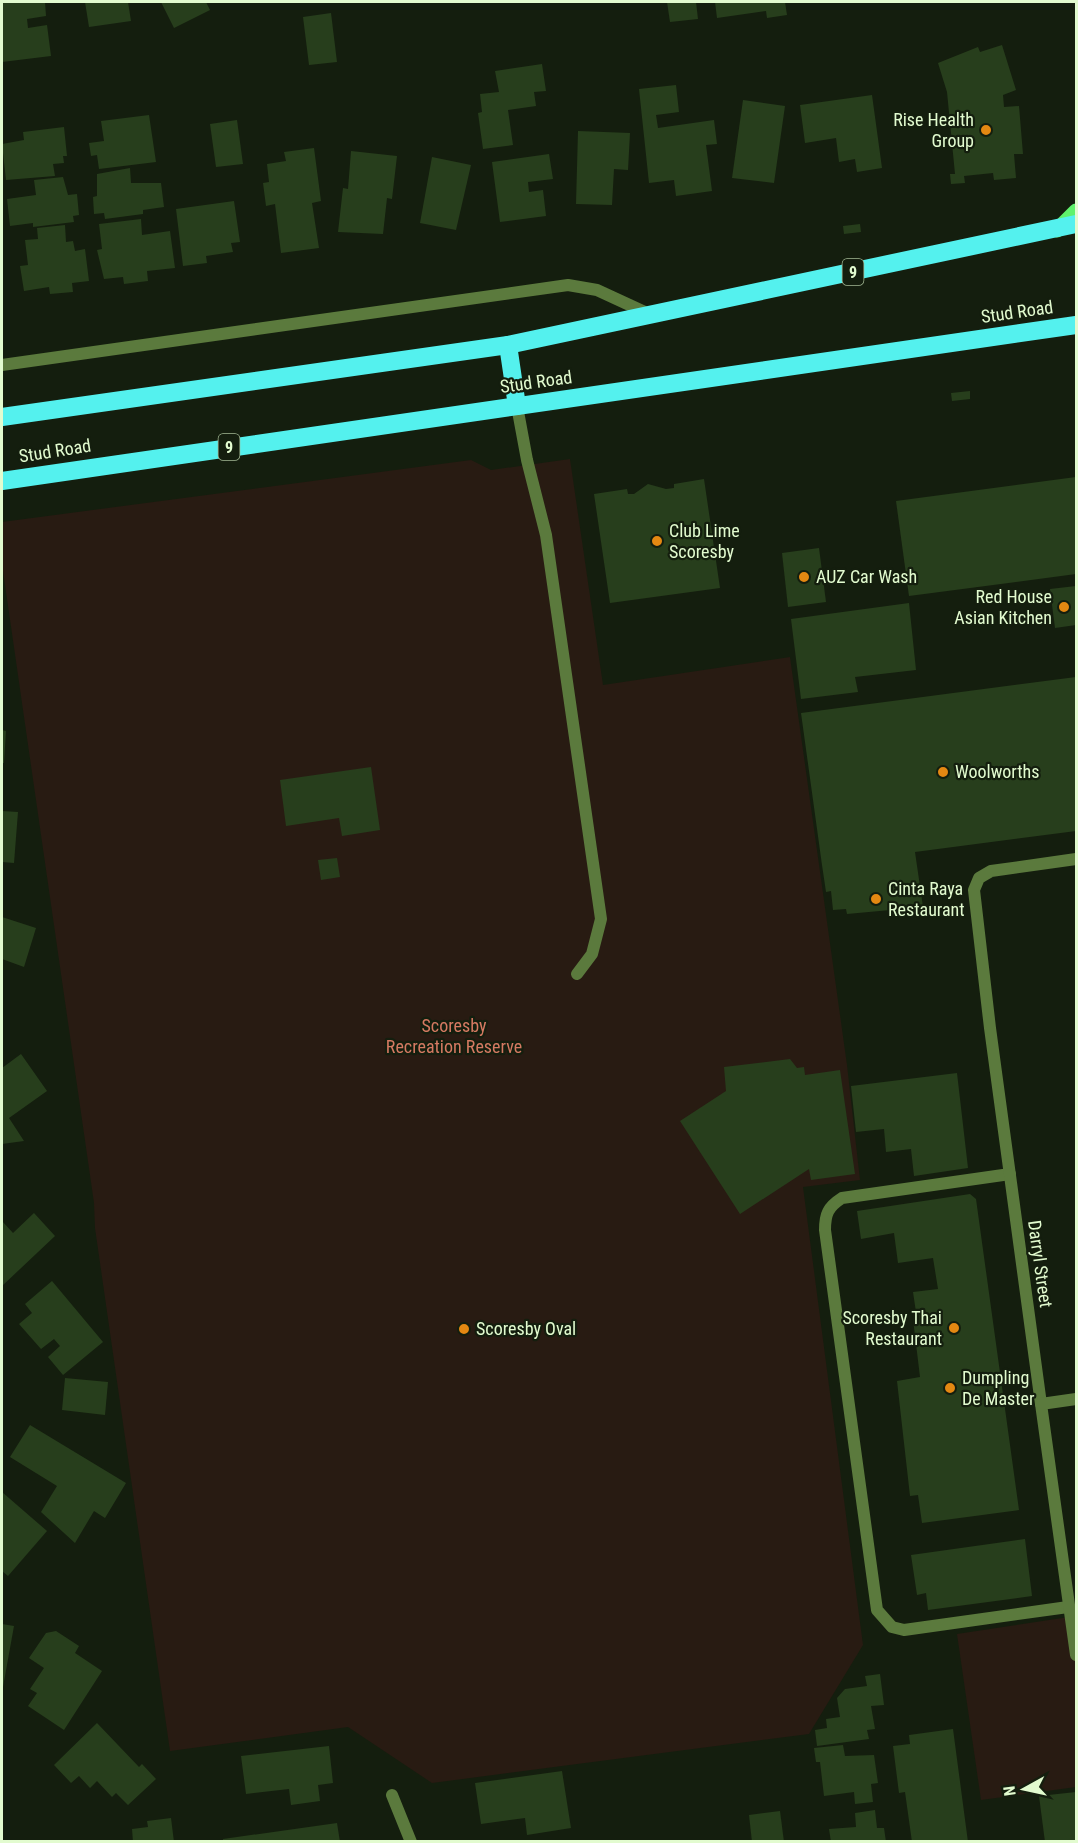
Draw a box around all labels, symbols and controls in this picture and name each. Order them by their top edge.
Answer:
place label: Rise Health Group [893,109,974,151]
marker: Rise Health Group [979,123,993,137]
road number: 9 [842,259,864,285]
street label: Stud Road [980,296,1054,327]
street label: Stud Road [499,366,573,397]
street label: Stud Road [17,434,92,467]
road number: 9 [218,434,240,460]
place label: Club Lime Scoresby [669,520,740,562]
marker: Club Lime Scoresby [650,534,664,548]
place label: AUZ Car Wash [816,566,917,587]
marker: AUZ Car Wash [797,570,811,584]
place label: Red House Asian Kitchen [954,586,1052,628]
marker: Red House Asian Kitchen [1057,600,1071,614]
place label: Woolworths [955,761,1040,782]
marker: Woolworths [936,765,950,779]
place label: Cinta Raya Restaurant [888,878,965,920]
marker: Cinta Raya Restaurant [869,892,883,906]
park label: Scoresby Recreation Reserve [386,1015,522,1057]
street label: Darryl Street [1024,1219,1057,1309]
place label: Scoresby Thai Restaurant [842,1307,942,1349]
place label: Scoresby Oval [476,1318,576,1339]
marker: Scoresby Thai Restaurant [947,1321,961,1335]
marker: Scoresby Oval [457,1322,471,1336]
place label: Dumpling De Master [962,1367,1035,1409]
marker: Dumpling De Master [943,1381,957,1395]
north arrow [994,1759,1054,1819]
text: N [1000,1785,1020,1797]

